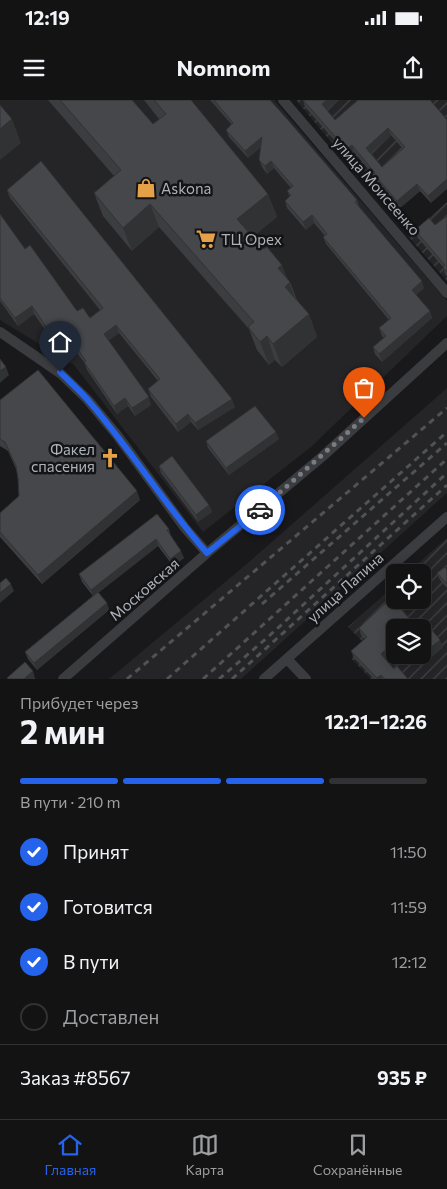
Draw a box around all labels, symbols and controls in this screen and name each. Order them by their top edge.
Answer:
text: 12:19 [25,6,70,29]
icon: menu [20,54,48,82]
text: Nomnom [177,54,270,81]
icon: share [399,54,427,82]
street label: улица Моисеенко [329,133,425,239]
shop icon: Askona [135,177,157,199]
place label: Askona [161,179,211,197]
supermarket icon: ТЦ Орех [195,228,217,250]
place label: ТЦ Орех [221,230,282,248]
pin [39,321,81,372]
icon: home [46,328,74,356]
pin [343,367,385,418]
icon: bag [350,374,378,402]
place label: Факел спасения [31,440,95,475]
church icon: Факел спасения [99,447,121,469]
courier [235,485,285,535]
icon: car [246,496,274,524]
street label: улица Лапина [303,548,387,626]
street label: Московская [105,554,183,624]
map controls [386,564,431,664]
button: locate [386,564,431,609]
button: layers [386,619,431,664]
text: Прибудет через [20,693,139,712]
text: 12:21–12:26 [325,710,427,733]
text: 2 мин [20,711,105,751]
text: В пути · 210 m [20,792,121,811]
icon: check [20,838,48,866]
text: Принят [63,840,129,863]
text: 11:50 [390,842,427,861]
icon: check [20,893,48,921]
text: Готовится [63,895,153,918]
text: 11:59 [391,897,427,916]
icon: check [20,948,48,976]
text: В пути [63,950,119,973]
text: 12:12 [392,952,427,971]
text: Доставлен [63,1005,159,1028]
text: Заказ #8567 [20,1066,131,1089]
text: 935 ₽ [377,1066,427,1089]
tab: Главная [45,1131,96,1178]
tab: Карта [185,1131,224,1178]
tab: Сохранённые [313,1131,402,1178]

